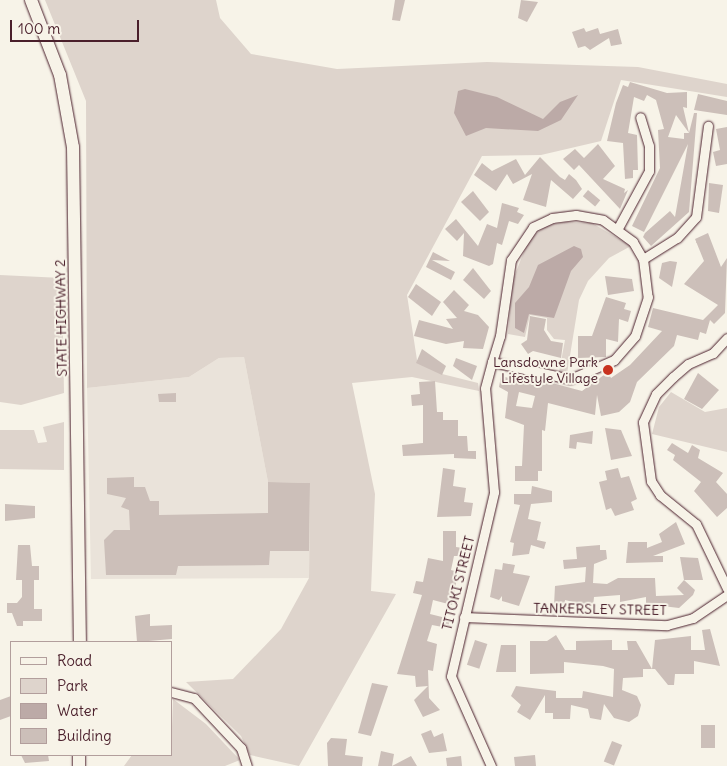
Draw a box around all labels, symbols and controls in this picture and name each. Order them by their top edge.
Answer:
scale bar [12,10,141,42]
text: 100 m [18,19,60,38]
street label: STATE HIGHWAY 2 [52,259,70,377]
place label: Lansdowne Park Lifestyle Village [493,354,598,387]
marker: Lansdowne Park Lifestyle Village [602,364,614,376]
street label: TITOKI STREET [438,534,478,632]
street label: TANKERSLEY STREET [533,599,667,619]
legend [10,641,172,756]
text: Road [57,651,92,670]
text: Park [57,676,88,695]
text: Water [57,701,98,720]
text: Building [57,726,112,745]

